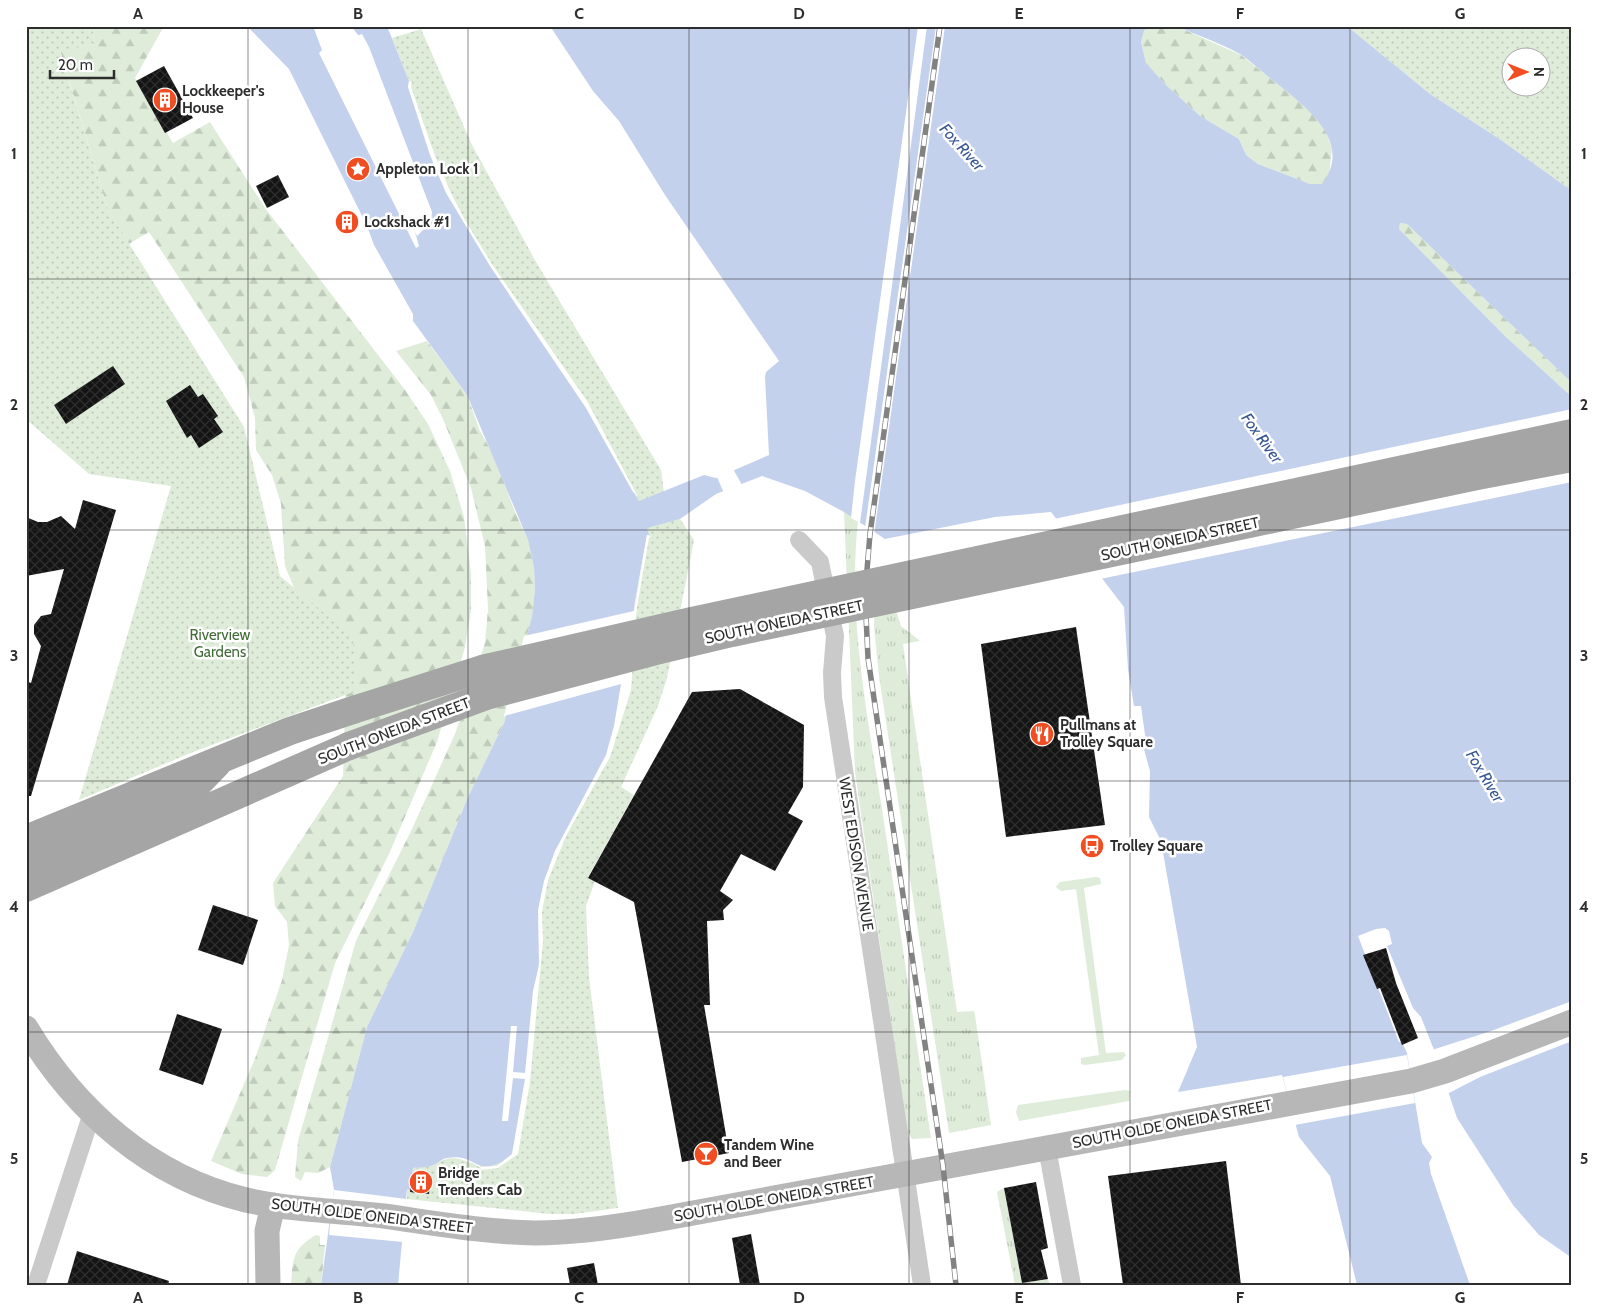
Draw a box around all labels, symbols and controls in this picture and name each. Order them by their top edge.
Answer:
text: A [133,4,143,23]
text: B [353,4,363,23]
text: C [574,4,584,23]
text: D [793,4,805,23]
text: E [1014,4,1024,23]
text: F [1236,4,1245,23]
text: G [1455,4,1465,23]
scale bar [50,48,114,80]
north arrow [1500,48,1550,98]
text: 20 m [58,56,93,74]
text: N [1530,67,1548,77]
place label: Lockkeeper's House [182,82,265,117]
building icon: Lockkeeper's House [152,87,178,113]
water label: Fox River [936,119,989,175]
text: 1 [11,144,17,163]
text: 1 [1581,144,1587,163]
place icon: Appleton Lock 1 [345,156,371,182]
place label: Appleton Lock 1 [376,160,478,178]
building icon: Lockshack #1 [334,209,360,235]
place label: Lockshack #1 [364,213,450,231]
text: 2 [10,395,18,414]
text: 2 [1580,395,1588,414]
water label: Fox River [1237,409,1287,468]
street label: SOUTH ONEIDA STREET [1099,513,1261,565]
street label: SOUTH ONEIDA STREET [703,596,865,648]
park label: Riverview Gardens [190,626,251,661]
text: 3 [10,646,18,665]
text: 3 [1580,646,1588,665]
street label: SOUTH ONEIDA STREET [316,694,472,768]
place label: Pullmans at Trolley Square [1060,716,1153,751]
restaurant icon: Pullmans at Trolley Square [1029,721,1055,747]
water label: Fox River [1462,747,1508,806]
street label: WEST EDISON AVENUE [835,776,877,932]
bus stop icon: Trolley Square [1079,833,1105,859]
place label: Trolley Square [1110,837,1203,855]
text: 4 [9,897,19,916]
text: 4 [1579,897,1589,916]
street label: SOUTH OLDE ONEIDA STREET [1071,1096,1273,1152]
place label: Tandem Wine and Beer [724,1136,814,1171]
bar icon: Tandem Wine and Beer [693,1141,719,1167]
text: 5 [10,1149,18,1168]
text: 5 [1580,1149,1588,1168]
place label: Bridge Trenders Cab [438,1164,522,1199]
building icon: Bridge Trenders Cab [408,1169,434,1195]
street label: SOUTH OLDE ONEIDA STREET [673,1173,875,1225]
street label: SOUTH OLDE ONEIDA STREET [270,1195,474,1237]
text: A [133,1288,143,1307]
text: B [353,1288,363,1307]
text: C [574,1288,584,1307]
text: D [793,1288,805,1307]
text: E [1014,1288,1024,1307]
text: F [1236,1288,1245,1307]
text: G [1455,1288,1465,1307]

